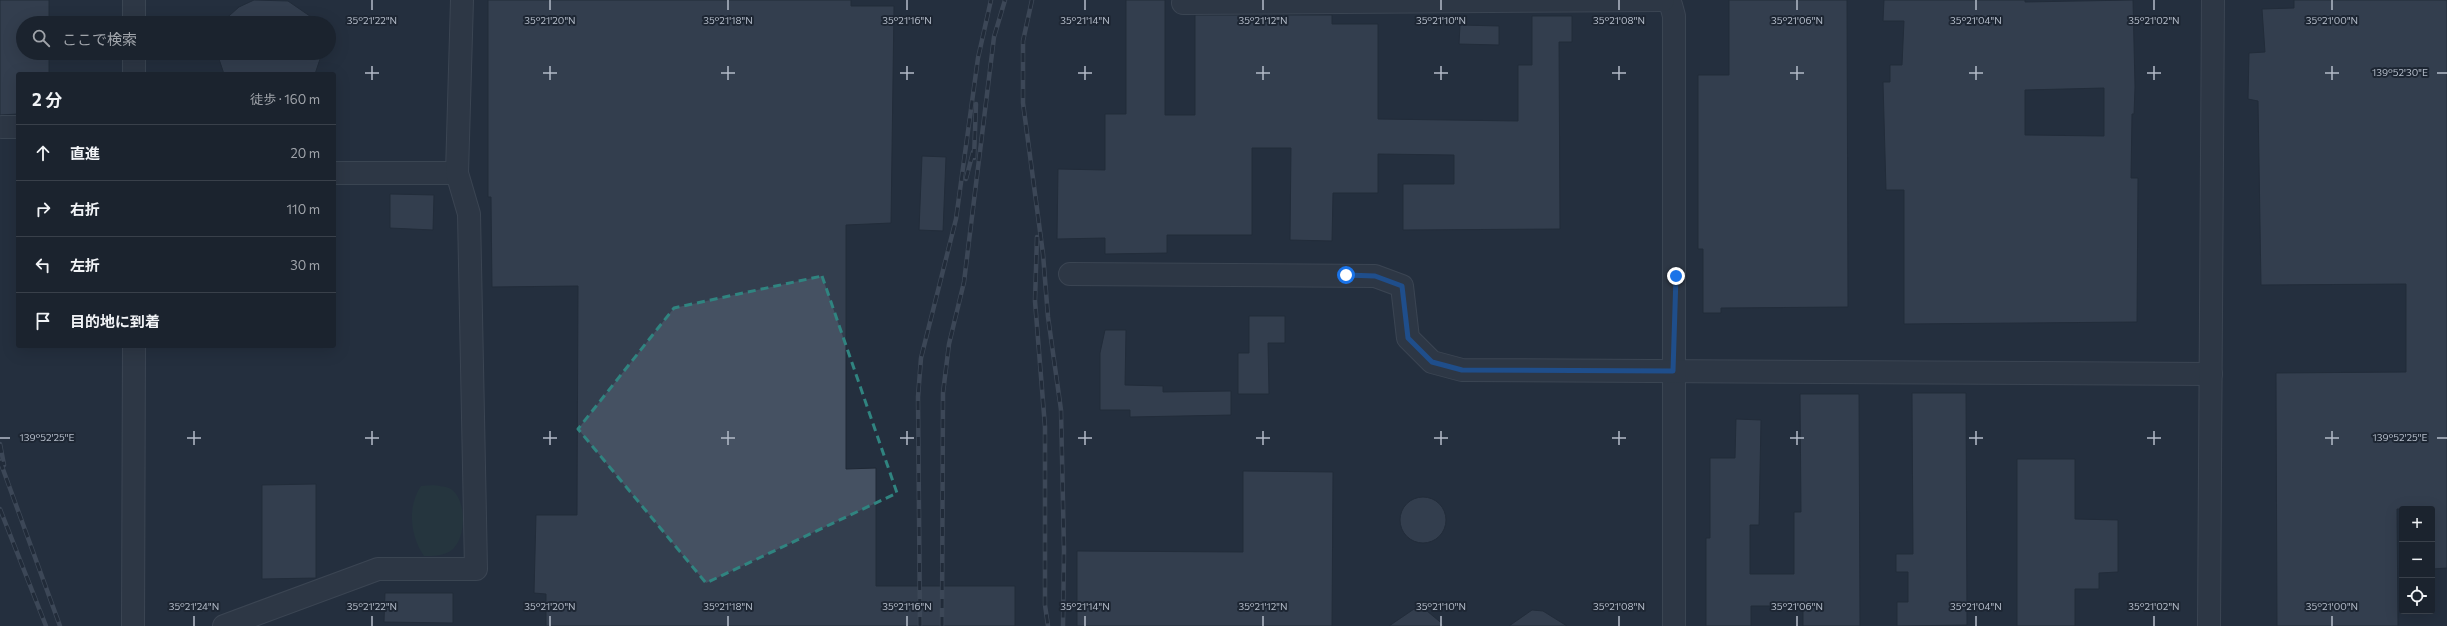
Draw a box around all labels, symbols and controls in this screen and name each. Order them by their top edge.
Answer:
text: 35°21'22"N [347,14,397,26]
text: 35°21'20"N [524,14,576,26]
text: 35°21'18"N [703,14,753,26]
text: 35°21'16"N [882,14,932,26]
text: 35°21'14"N [1060,14,1110,26]
text: 35°21'12"N [1238,14,1288,26]
text: 35°21'10"N [1416,14,1466,26]
text: 35°21'08"N [1593,14,1645,26]
text: 35°21'06"N [1771,14,1823,26]
text: 35°21'04"N [1950,14,2002,26]
text: 35°21'02"N [2128,14,2180,26]
text: 35°21'00"N [2306,14,2358,26]
search box [16,16,336,60]
icon: search [30,27,52,49]
text: ここで検索 [62,30,137,48]
text: 139°52'30"E [2372,66,2428,78]
text: 2 分 [32,89,62,110]
text: 徒歩 · 160 m [250,91,320,107]
icon: ahead [32,142,54,164]
text: 直進 [70,144,100,162]
text: 20 m [291,145,320,161]
icon: right [32,198,54,220]
text: 右折 [70,200,100,218]
text: 110 m [287,201,320,217]
icon: left [32,254,54,276]
text: 左折 [70,256,100,274]
text: 30 m [290,257,320,273]
route start [1337,266,1355,284]
route end [1667,267,1685,285]
icon: arrive [32,310,54,332]
text: 目的地に到着 [70,312,160,330]
text: 139°52'25"E [20,431,75,443]
text: 139°52'25"E [2373,431,2428,443]
map controls [2399,506,2435,614]
button: + [2399,506,2435,542]
button: − [2399,542,2435,578]
button: locate [2399,578,2435,614]
text: 35°21'24"N [169,600,219,612]
text: 35°21'22"N [347,600,397,612]
text: 35°21'20"N [524,600,576,612]
text: 35°21'18"N [703,600,753,612]
text: 35°21'16"N [882,600,932,612]
text: 35°21'14"N [1060,600,1110,612]
text: 35°21'12"N [1238,600,1288,612]
text: 35°21'10"N [1416,600,1466,612]
text: 35°21'08"N [1593,600,1645,612]
text: 35°21'06"N [1771,600,1823,612]
text: 35°21'04"N [1950,600,2002,612]
text: 35°21'02"N [2128,600,2180,612]
text: 35°21'00"N [2306,600,2358,612]

